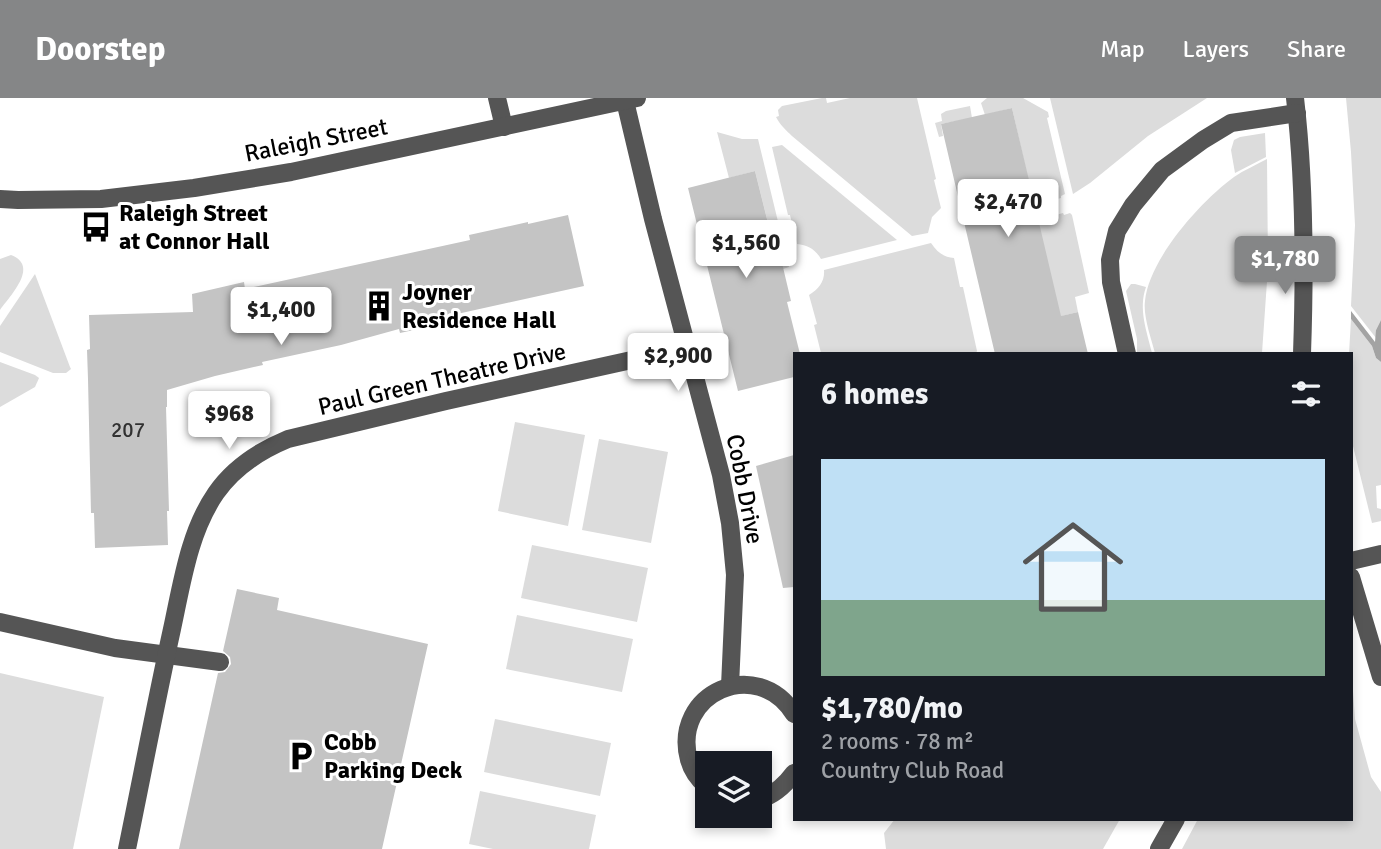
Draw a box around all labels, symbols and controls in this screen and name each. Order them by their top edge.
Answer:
text: Doorstep [35,29,165,70]
text: Map [1100,34,1145,64]
text: Layers [1183,34,1249,64]
text: Share [1287,34,1346,64]
street label: Raleigh Street [242,111,390,169]
pin: $2,470 [951,180,1065,239]
text: $2,470 [974,187,1042,216]
place label: Raleigh Street at Connor Hall [119,198,270,256]
bus stop icon: Raleigh Street at Connor Hall [79,210,113,244]
pin: $1,560 [689,220,803,280]
text: $1,560 [712,228,780,257]
pin: $1,780 [1228,236,1342,296]
text: $1,780 [1251,244,1319,273]
place label: Joyner Residence Hall [402,277,557,335]
pin: $1,400 [224,288,338,347]
building icon: Joyner Residence Hall [362,289,396,323]
text: $1,400 [247,295,315,324]
pin: $2,900 [621,334,735,393]
street label: Paul Green Theatre Drive [315,336,569,422]
text: $2,900 [644,341,712,370]
icon: filters [1287,375,1325,413]
text: 6 homes [821,376,928,413]
pin: $968 [188,392,270,451]
text: $968 [204,399,254,428]
house number: 207 [111,417,145,443]
street label: Cobb Drive [720,432,770,546]
icon: home [1010,504,1136,630]
text: $1,780/mo [821,690,963,727]
place label: Cobb Parking Deck [324,727,463,785]
text: 2 rooms · 78 m² [821,727,974,756]
parking icon: Cobb Parking Deck [284,739,318,773]
map controls [695,751,772,828]
button: layers [695,751,772,828]
text: Country Club Road [821,756,1004,785]

